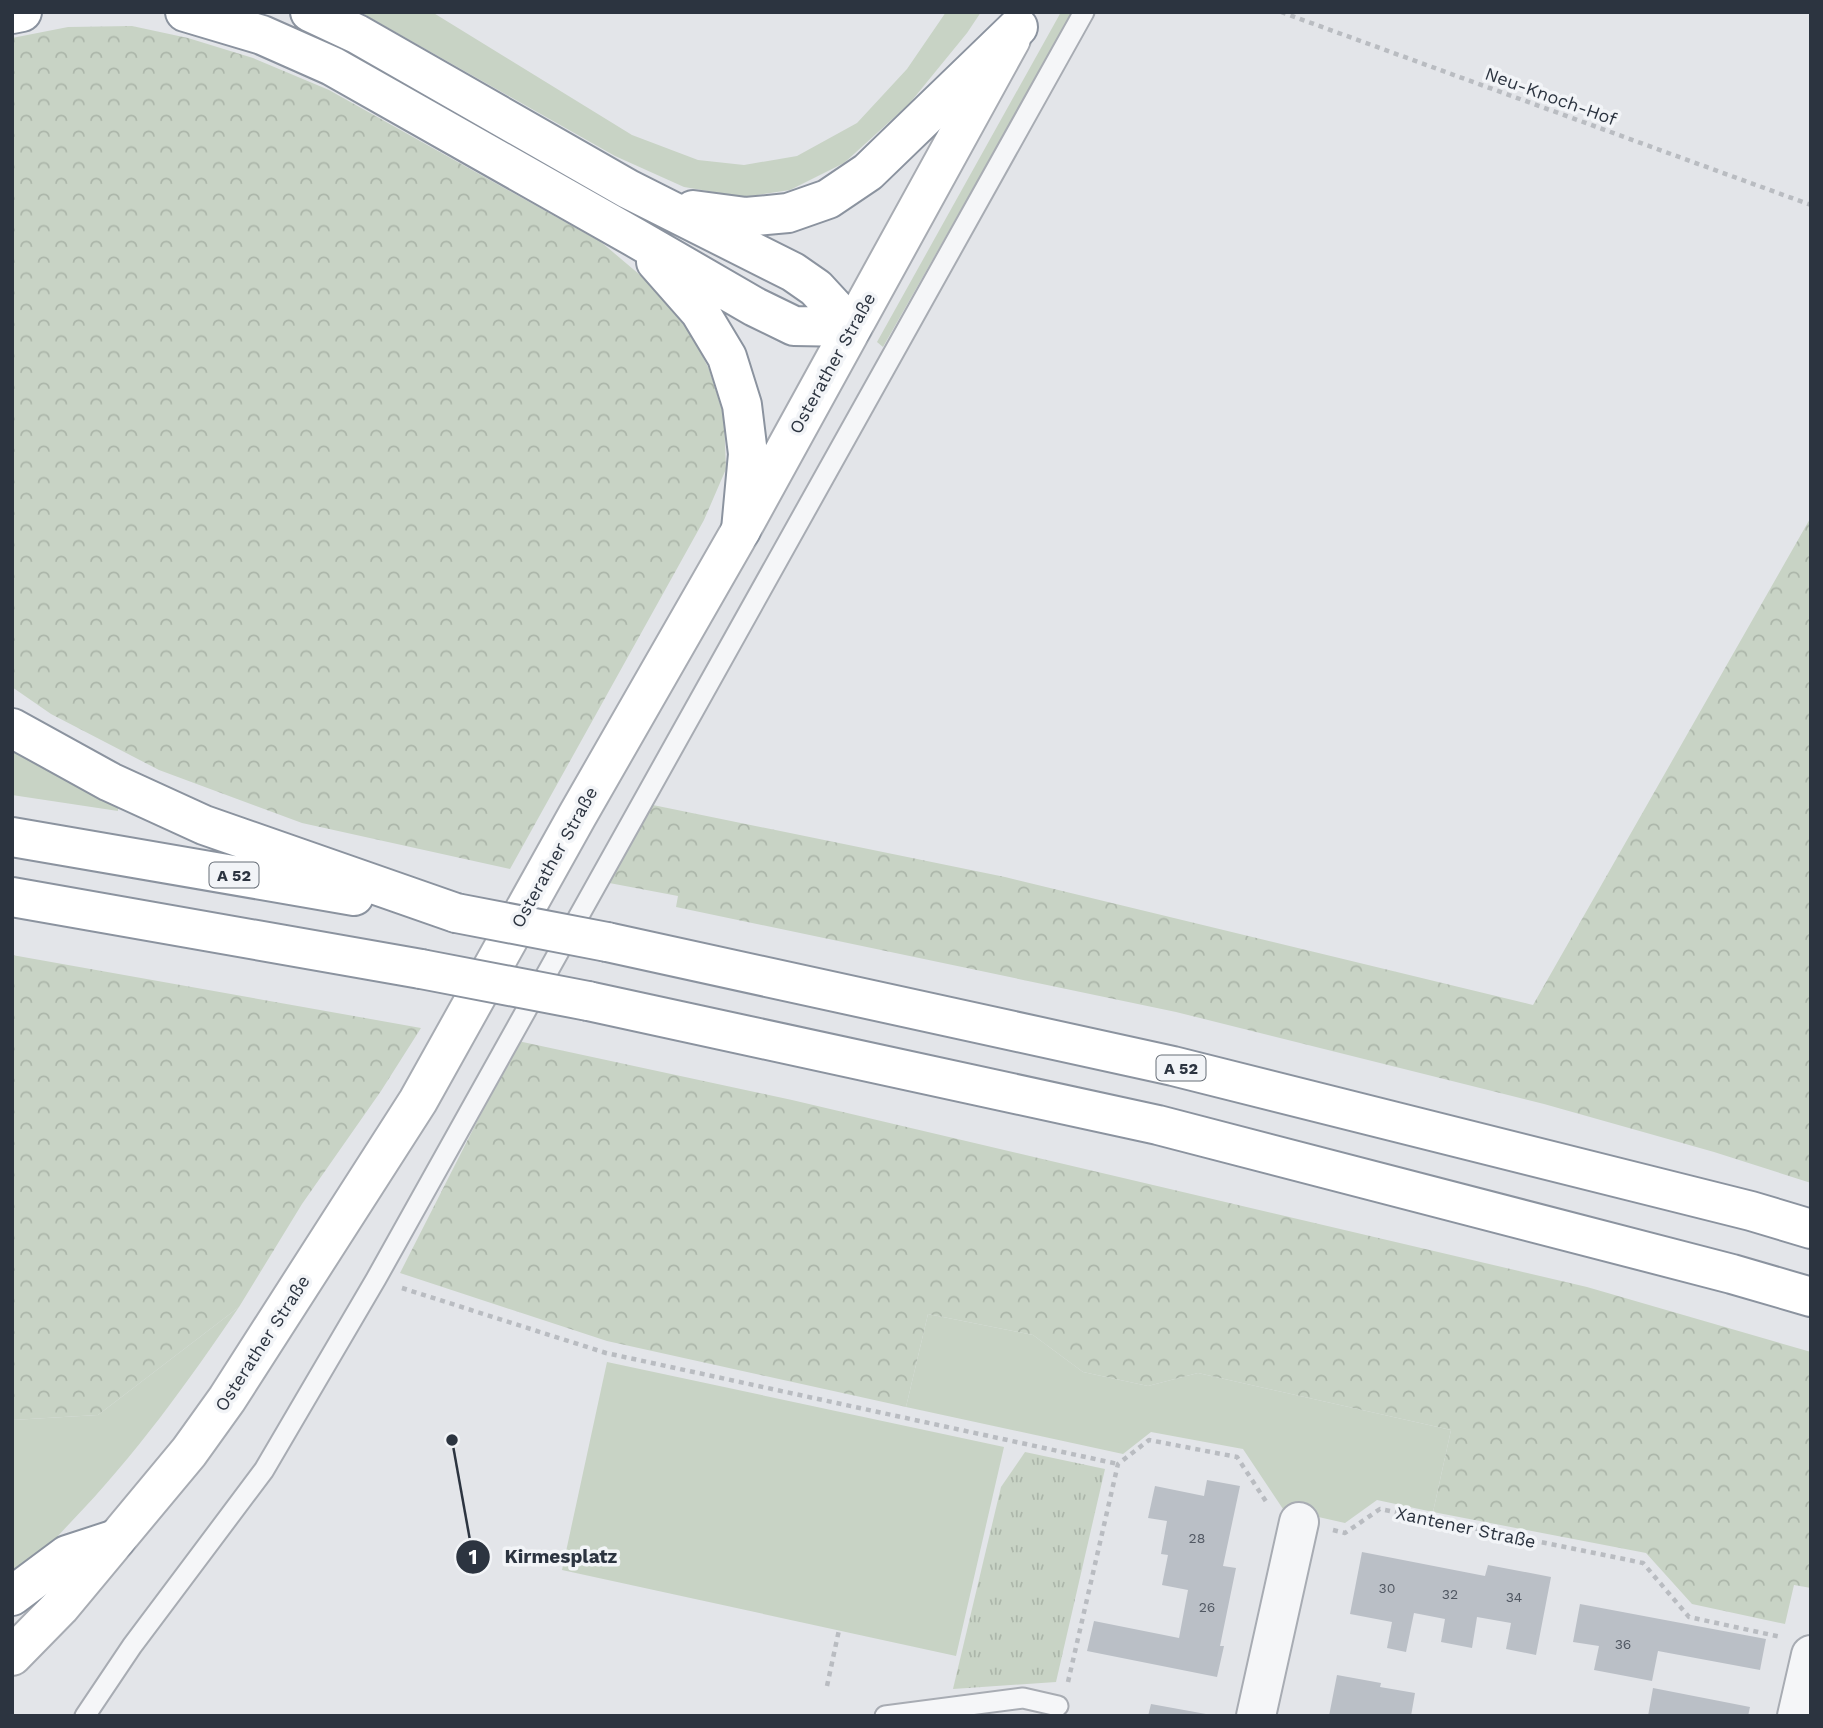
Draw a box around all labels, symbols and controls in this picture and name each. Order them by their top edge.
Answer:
street label: Neu-Knoch-Hof [1482,62,1620,130]
street label: Osterather Straße [785,289,879,437]
street label: Osterather Straße [507,783,601,931]
road number: A 52 [210,862,258,888]
road number: A 52 [1156,1056,1206,1080]
street label: Osterather Straße [210,1271,314,1415]
street label: Xantener Straße [1394,1502,1538,1552]
house number: 28 [1189,1530,1205,1546]
callout: Kirmesplatz [455,1537,631,1577]
text: 1 [468,1544,478,1569]
text: Kirmesplatz [505,1545,618,1568]
house number: 30 [1379,1580,1395,1596]
house number: 32 [1442,1586,1458,1602]
house number: 34 [1506,1589,1522,1605]
house number: 26 [1199,1599,1215,1615]
house number: 36 [1615,1636,1631,1652]

